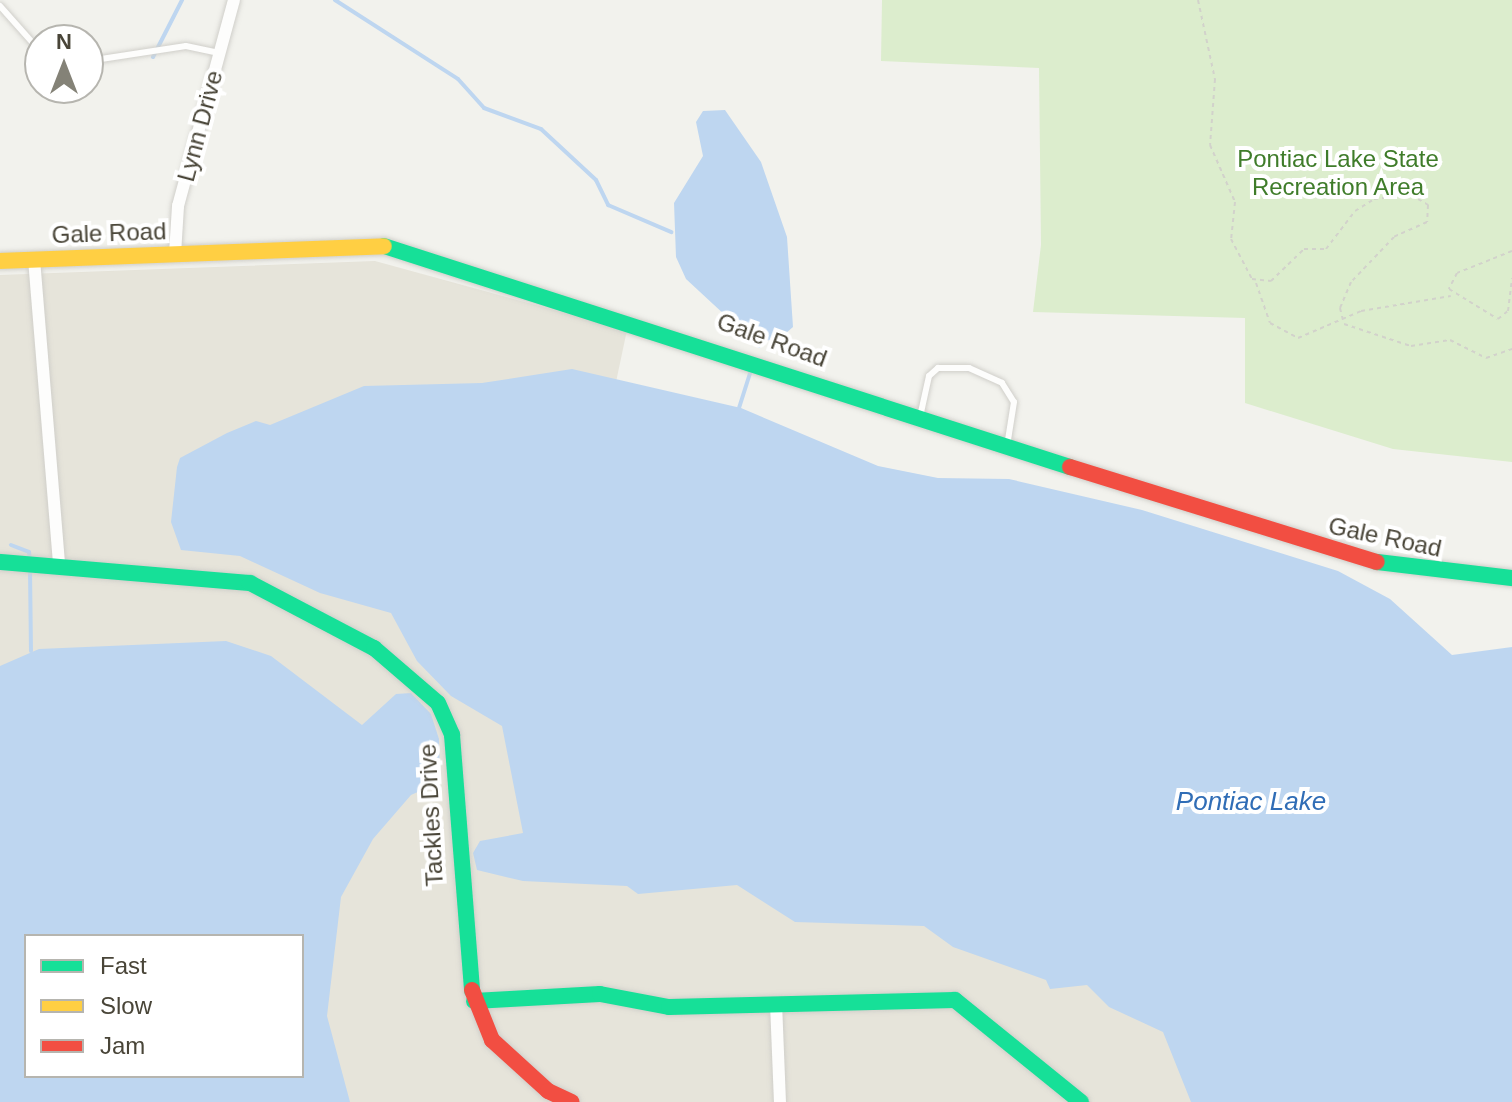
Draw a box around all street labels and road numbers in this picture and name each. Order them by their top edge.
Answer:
street label: Lynn Drive [171,67,229,185]
street label: Gale Road [51,217,167,249]
street label: Gale Road [713,307,831,373]
street label: Gale Road [1326,511,1444,563]
street label: Tackles Drive [413,743,449,887]

